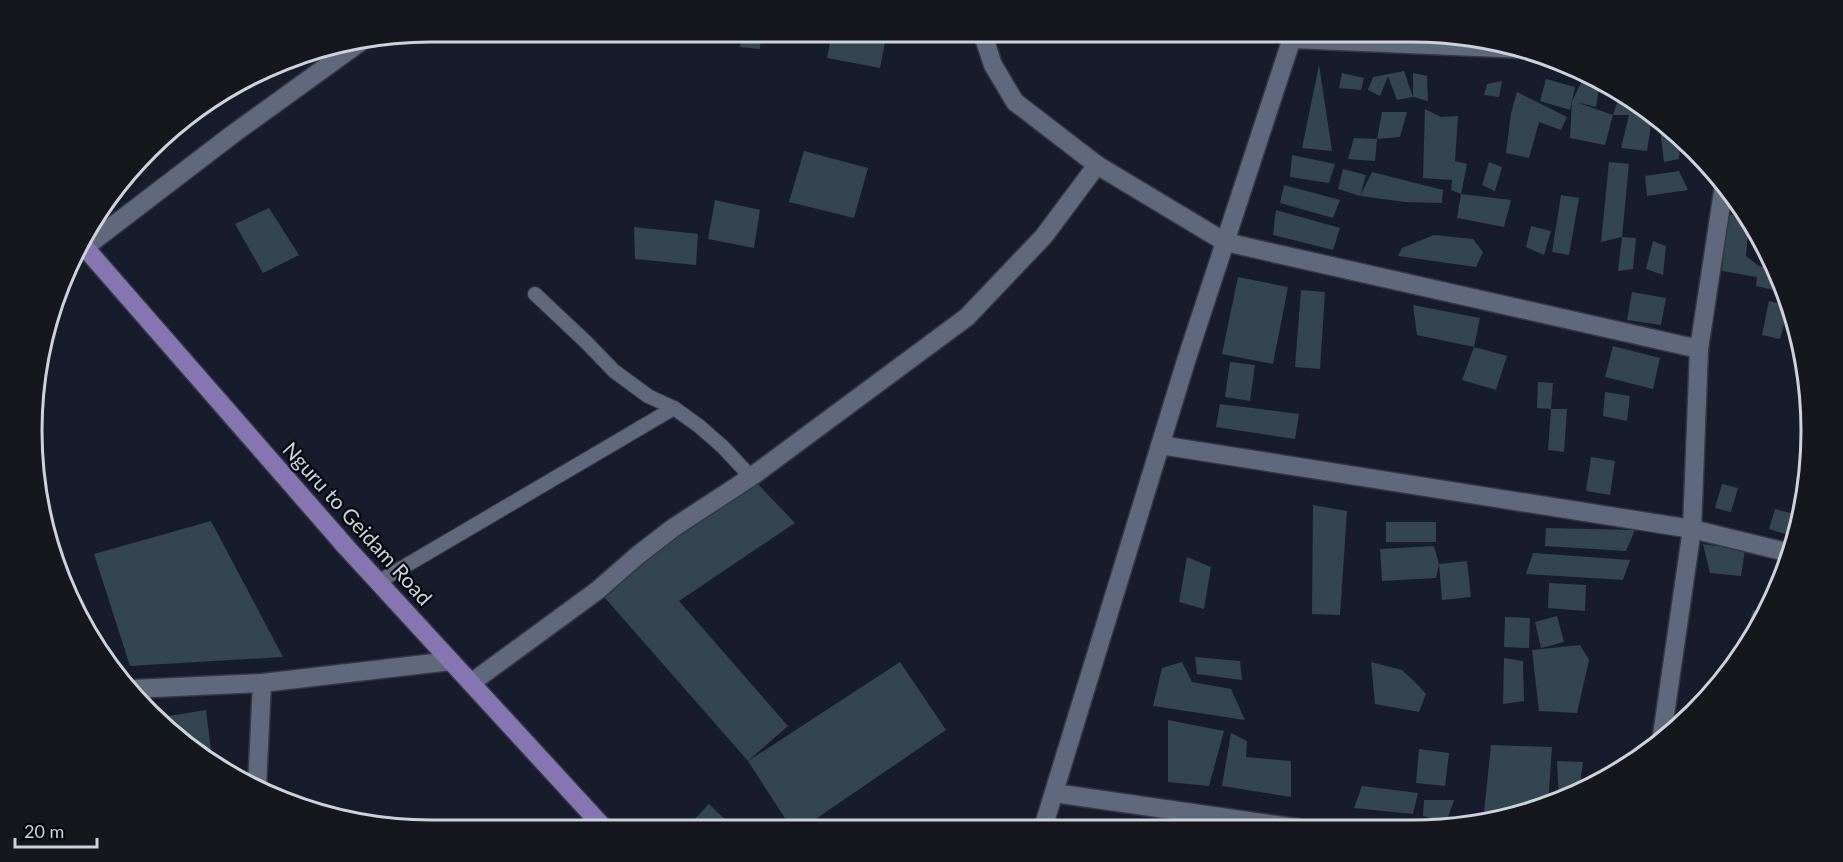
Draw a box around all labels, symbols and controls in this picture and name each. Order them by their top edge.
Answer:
street label: Nguru to Geidam Road [278,436,438,610]
scale bar [15,811,98,849]
text: 20 m [24,820,64,842]

